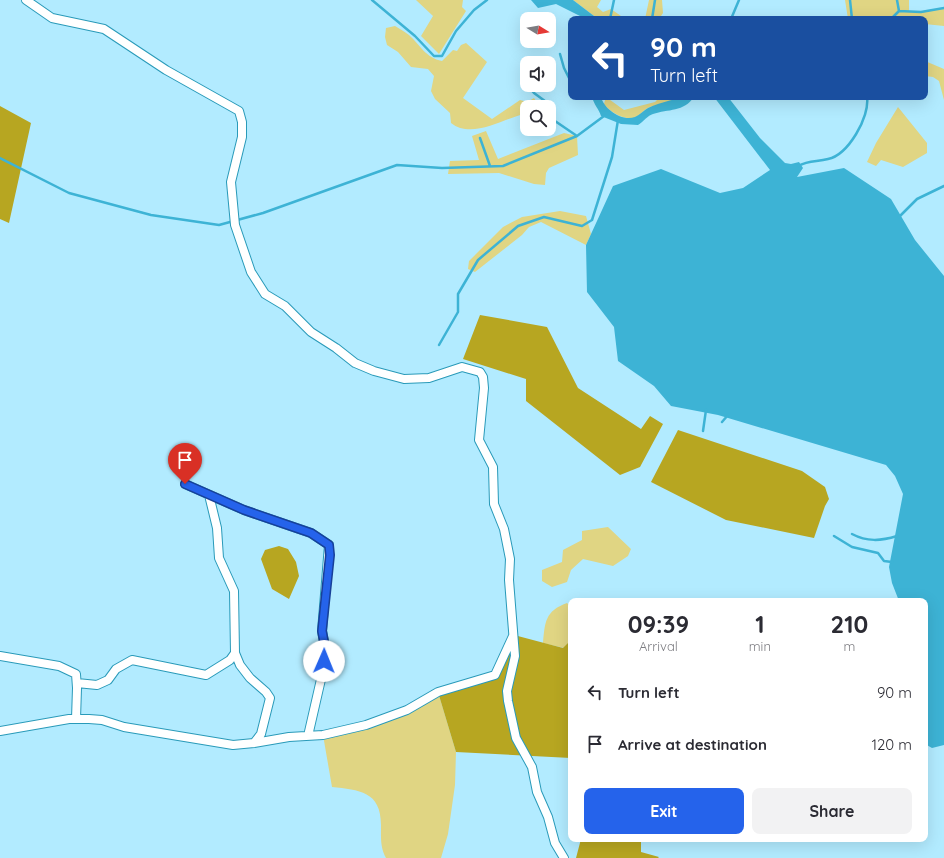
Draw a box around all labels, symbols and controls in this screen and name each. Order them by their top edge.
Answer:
north arrow [520,12,556,48]
map controls [520,12,556,136]
text: 90 m [650,29,717,64]
icon: left [584,32,636,84]
button: sound [520,56,556,92]
text: Turn left [650,64,718,87]
button: search [520,100,556,136]
pin [168,443,202,484]
icon: arrive [174,449,196,471]
text: 09:39 [628,609,689,639]
text: 1 [755,609,765,639]
text: 210 [831,609,868,639]
text: Arrival [639,638,678,654]
text: min [749,638,771,654]
text: m [844,638,855,654]
position arrow [303,640,345,682]
icon: left [584,681,606,703]
text: Turn left [618,683,680,702]
text: 90 m [877,683,912,702]
icon: arrive [584,733,606,755]
text: Arrive at destination [618,735,767,754]
text: 120 m [871,735,912,754]
button: Exit [584,788,744,834]
button: Share [752,788,912,834]

